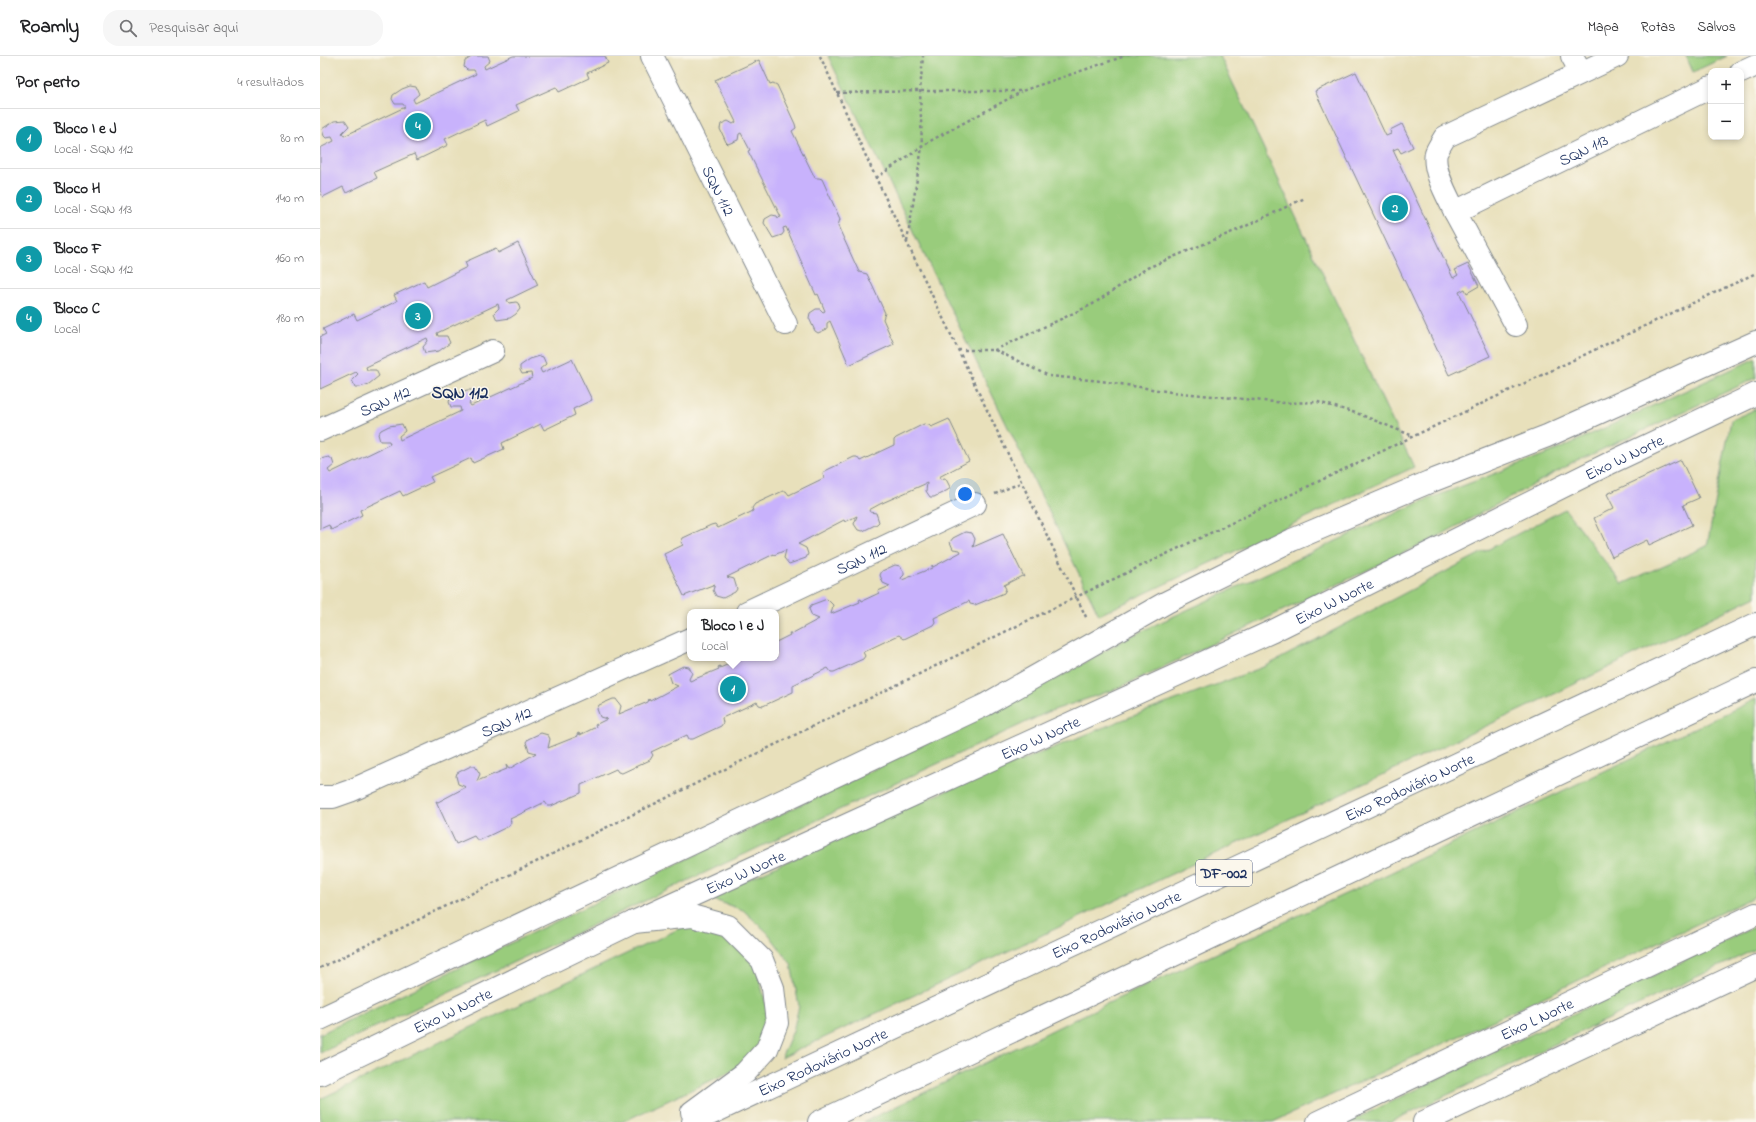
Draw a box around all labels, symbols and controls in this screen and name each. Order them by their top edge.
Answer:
search box [103,10,383,46]
text: Roamly [20,14,79,41]
icon: search [117,17,139,39]
text: Pesquisar aqui [149,17,238,39]
text: Mapa [1588,17,1619,38]
text: Rotas [1641,17,1675,38]
text: Salvos [1697,17,1736,38]
map controls [1708,68,1744,140]
button: + [1708,68,1744,104]
text: Por perto [16,70,80,95]
text: 4 resultados [237,73,304,92]
button: − [1708,104,1744,140]
pin: 4 [405,111,431,141]
text: Bloco I e J [54,118,117,140]
text: 1 [27,129,31,148]
text: 80 m [280,129,304,148]
street label: SQN 113 [1555,129,1613,173]
text: Local · SQN 112 [54,140,133,159]
street label: SQN 112 [695,162,740,220]
text: Bloco H [54,178,100,200]
text: 2 [26,189,32,208]
text: 140 m [276,189,304,208]
pin: 2 [1382,193,1408,223]
text: Local · SQN 113 [54,200,132,219]
text: Bloco F [54,238,101,260]
text: 3 [26,249,32,268]
text: 160 m [275,249,304,268]
text: Local · SQN 112 [54,260,133,279]
text: Bloco C [54,298,100,320]
pin: 3 [405,301,431,331]
text: 4 [26,309,32,328]
text: 180 m [276,309,304,328]
text: Local [54,320,81,339]
street label: SQN 112 [356,380,415,424]
district label: SQN 112 [432,381,489,406]
street label: Eixo W Norte [1581,429,1669,488]
your location [955,484,975,504]
street label: SQN 112 [832,538,891,582]
street label: Eixo W Norte [1291,572,1379,632]
popup [687,609,779,661]
text: Bloco I e J [702,615,764,637]
text: Local [702,637,728,656]
pin: 1 [720,674,746,704]
street label: SQN 112 [478,701,536,745]
street label: Eixo W Norte [997,710,1085,767]
street label: Eixo Rodoviário Norte [1342,747,1479,829]
street label: Eixo W Norte [702,844,790,902]
road number: DF-002 [1196,860,1252,886]
street label: Eixo Rodoviário Norte [1048,885,1186,966]
street label: Eixo W Norte [410,982,497,1041]
street label: Eixo L Norte [1497,992,1579,1048]
street label: Eixo Rodoviário Norte [755,1022,893,1104]

